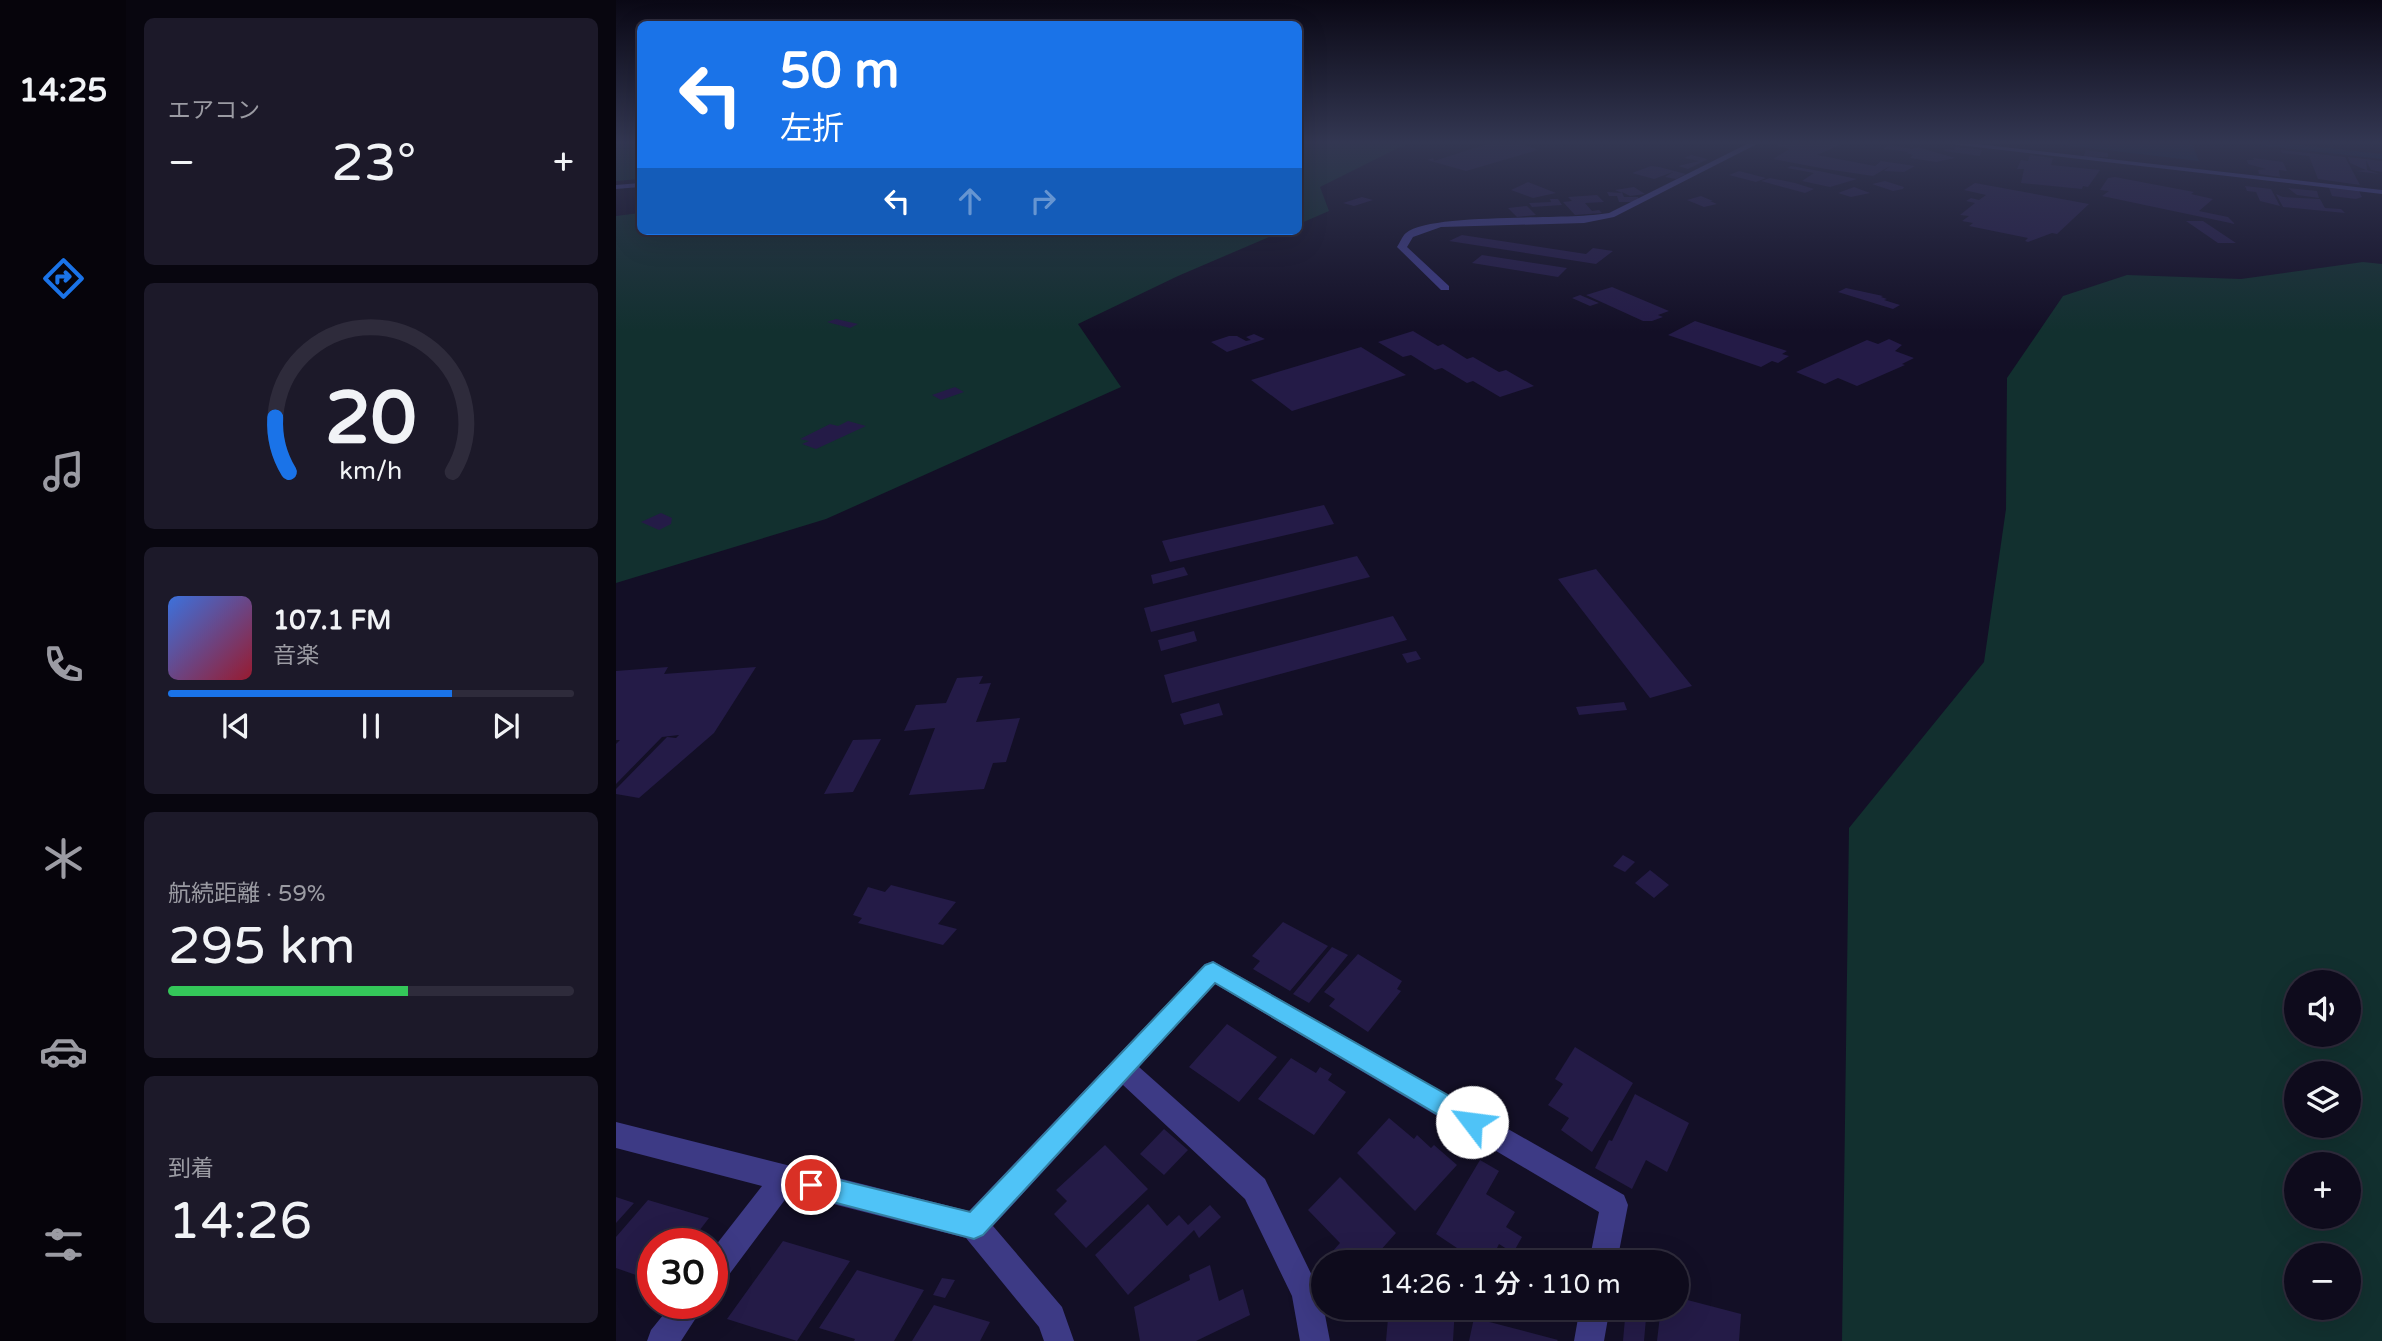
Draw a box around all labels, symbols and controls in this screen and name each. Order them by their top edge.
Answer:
text: 50 m [780,42,899,101]
icon: left [665,49,756,140]
text: 14:25 [19,72,107,110]
text: エアコン [168,97,260,125]
text: 左折 [780,110,844,148]
text: 23° [331,132,416,195]
text: − [168,140,195,186]
text: + [553,140,574,186]
icon: left [878,182,916,220]
icon: ahead [951,182,989,220]
icon: right [1024,182,1062,220]
icon: directions [39,254,88,303]
text: 20 [325,375,417,463]
icon: music [39,447,88,496]
text: km/h [340,456,402,486]
text: 107.1 FM [273,605,391,636]
icon: phone [39,640,88,689]
text: 音楽 [273,642,319,670]
icon: previous [217,707,255,745]
icon: pause [352,707,390,745]
icon: next [487,707,525,745]
icon: climate [39,834,88,883]
text: 航続距離 · 59% [168,880,326,908]
text: 295 km [168,915,356,978]
map controls [2284,970,2361,1320]
button: sound [2284,970,2361,1047]
icon: car [39,1027,88,1076]
button: layers [2284,1061,2361,1138]
position arrow [1435,1085,1509,1159]
button: + [2284,1152,2361,1229]
text: 到着 [168,1155,214,1183]
pin [781,1155,841,1215]
icon: arrive [792,1166,830,1204]
text: 14:26 [168,1190,312,1253]
icon: filters [39,1220,88,1269]
speed limit sign: 30 [637,1228,728,1319]
button: − [2284,1243,2361,1320]
text: 14:26 · 1 分 · 110 m [1379,1269,1621,1300]

